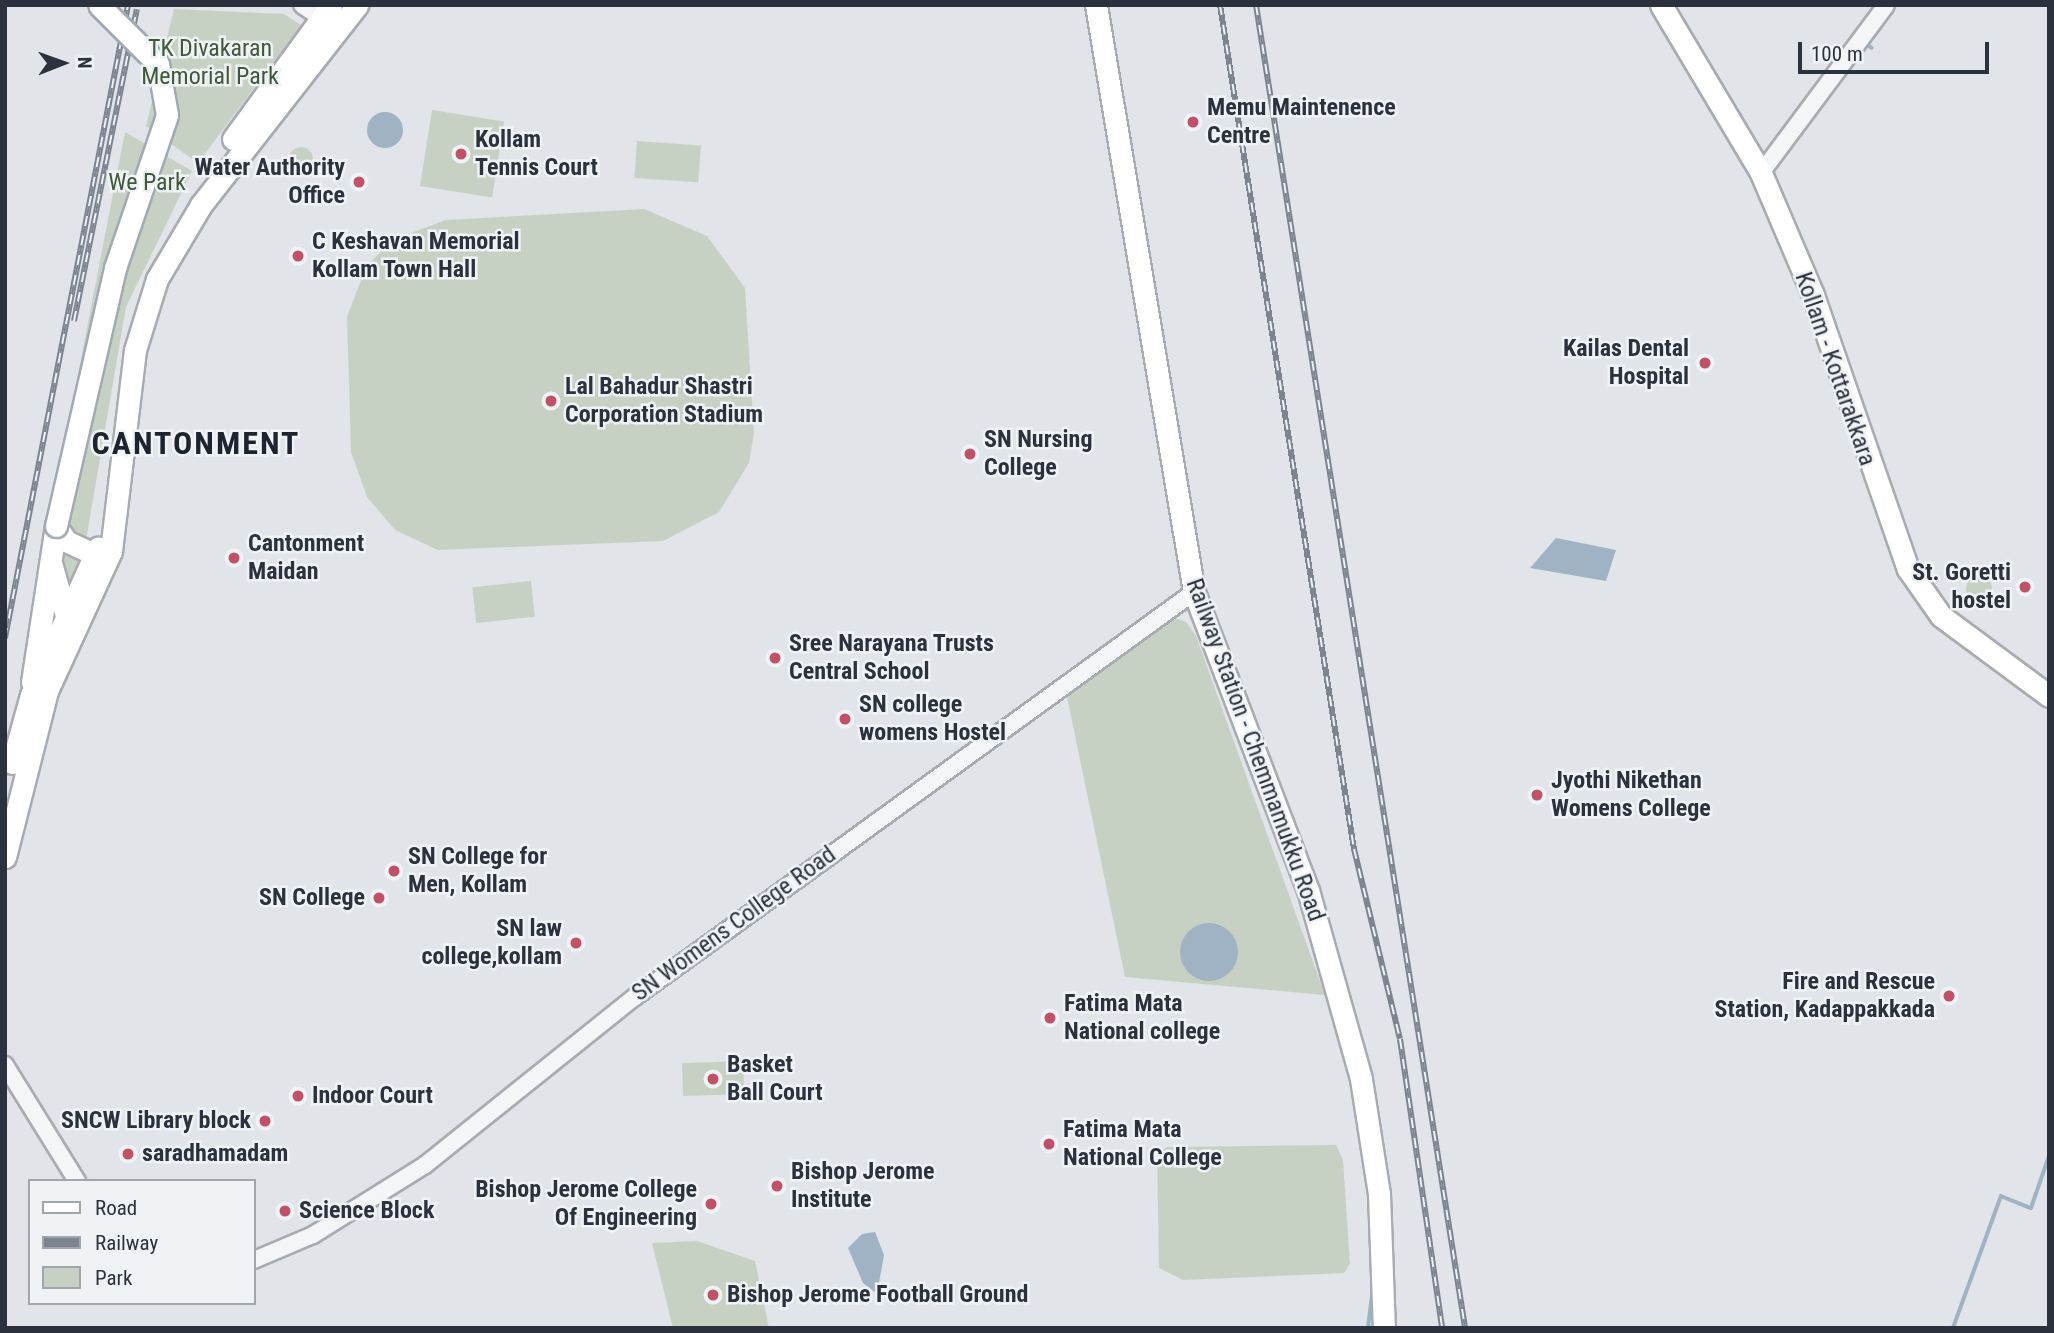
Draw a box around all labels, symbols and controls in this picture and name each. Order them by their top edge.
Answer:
north arrow [28,28,98,98]
scale bar [1802,28,1993,72]
park label: TK Divakaran Memorial Park [141,35,279,91]
text: 100 m [1811,42,1863,66]
text: N [73,57,96,69]
place label: Memu Maintenence Centre [1207,94,1396,150]
marker: Memu Maintenence Centre [1185,114,1201,130]
place label: Kollam Tennis Court [475,126,598,182]
marker: Kollam Tennis Court [453,146,469,162]
place label: Water Authority Office [195,154,345,210]
park label: We Park [108,169,186,197]
marker: Water Authority Office [351,174,367,190]
place label: C Keshavan Memorial Kollam Town Hall [312,228,520,284]
marker: C Keshavan Memorial Kollam Town Hall [290,248,306,264]
street label: Kollam - Kottarakkara [1788,268,1882,470]
place label: Kailas Dental Hospital [1563,335,1689,391]
marker: Kailas Dental Hospital [1695,353,1715,373]
place label: Lal Bahadur Shastri Corporation Stadium [565,373,763,429]
marker: Lal Bahadur Shastri Corporation Stadium [543,393,559,409]
district label: CANTONMENT [93,424,299,462]
place label: SN Nursing College [984,426,1092,482]
marker: SN Nursing College [962,446,978,462]
place label: Cantonment Maidan [248,530,364,586]
marker: Cantonment Maidan [226,550,242,566]
place label: St. Goretti hostel [1912,559,2011,615]
street label: Railway Station - Chemmamukku Road [1179,575,1331,925]
marker: St. Goretti hostel [2017,579,2033,595]
place label: Sree Narayana Trusts Central School [789,630,995,686]
marker: Sree Narayana Trusts Central School [767,650,783,666]
place label: SN college womens Hostel [859,691,1006,747]
marker: SN college womens Hostel [837,711,853,727]
place label: Jyothi Nikethan Womens College [1551,767,1711,823]
marker: Jyothi Nikethan Womens College [1529,787,1545,803]
street label: SN Womens College Road [626,840,842,1008]
place label: SN College for Men, Kollam [408,843,547,899]
marker: SN College for Men, Kollam [386,863,402,879]
place label: SN College [259,884,365,912]
marker: SN College [371,890,387,906]
place label: SN law college,kollam [421,915,562,971]
marker: SN law college,kollam [568,935,584,951]
place label: Fire and Rescue Station, Kadappakkada [1714,968,1935,1024]
marker: Fire and Rescue Station, Kadappakkada [1941,988,1957,1004]
place label: Fatima Mata National college [1064,990,1220,1046]
marker: Fatima Mata National college [1042,1010,1058,1026]
place label: Basket Ball Court [727,1051,823,1107]
marker: Basket Ball Court [705,1071,721,1087]
place label: Indoor Court [312,1082,433,1110]
marker: Indoor Court [290,1088,306,1104]
place label: SNCW Library block [61,1107,251,1135]
marker: SNCW Library block [257,1113,273,1129]
place label: Fatima Mata National College [1063,1116,1222,1172]
marker: Fatima Mata National College [1041,1136,1057,1152]
place label: saradhamadam [142,1140,288,1168]
marker: saradhamadam [120,1146,136,1162]
place label: Bishop Jerome Institute [791,1158,935,1214]
place label: Bishop Jerome College Of Engineering [475,1176,697,1232]
marker: Bishop Jerome Institute [769,1178,785,1194]
legend [28,1179,256,1305]
text: Road [95,1196,137,1220]
marker: Bishop Jerome College Of Engineering [703,1196,719,1212]
place label: Science Block [299,1197,434,1225]
marker: Science Block [277,1203,293,1219]
text: Railway [95,1231,158,1255]
text: Park [95,1266,132,1290]
place label: Bishop Jerome Football Ground [727,1281,1028,1309]
marker: Bishop Jerome Football Ground [705,1287,721,1303]

